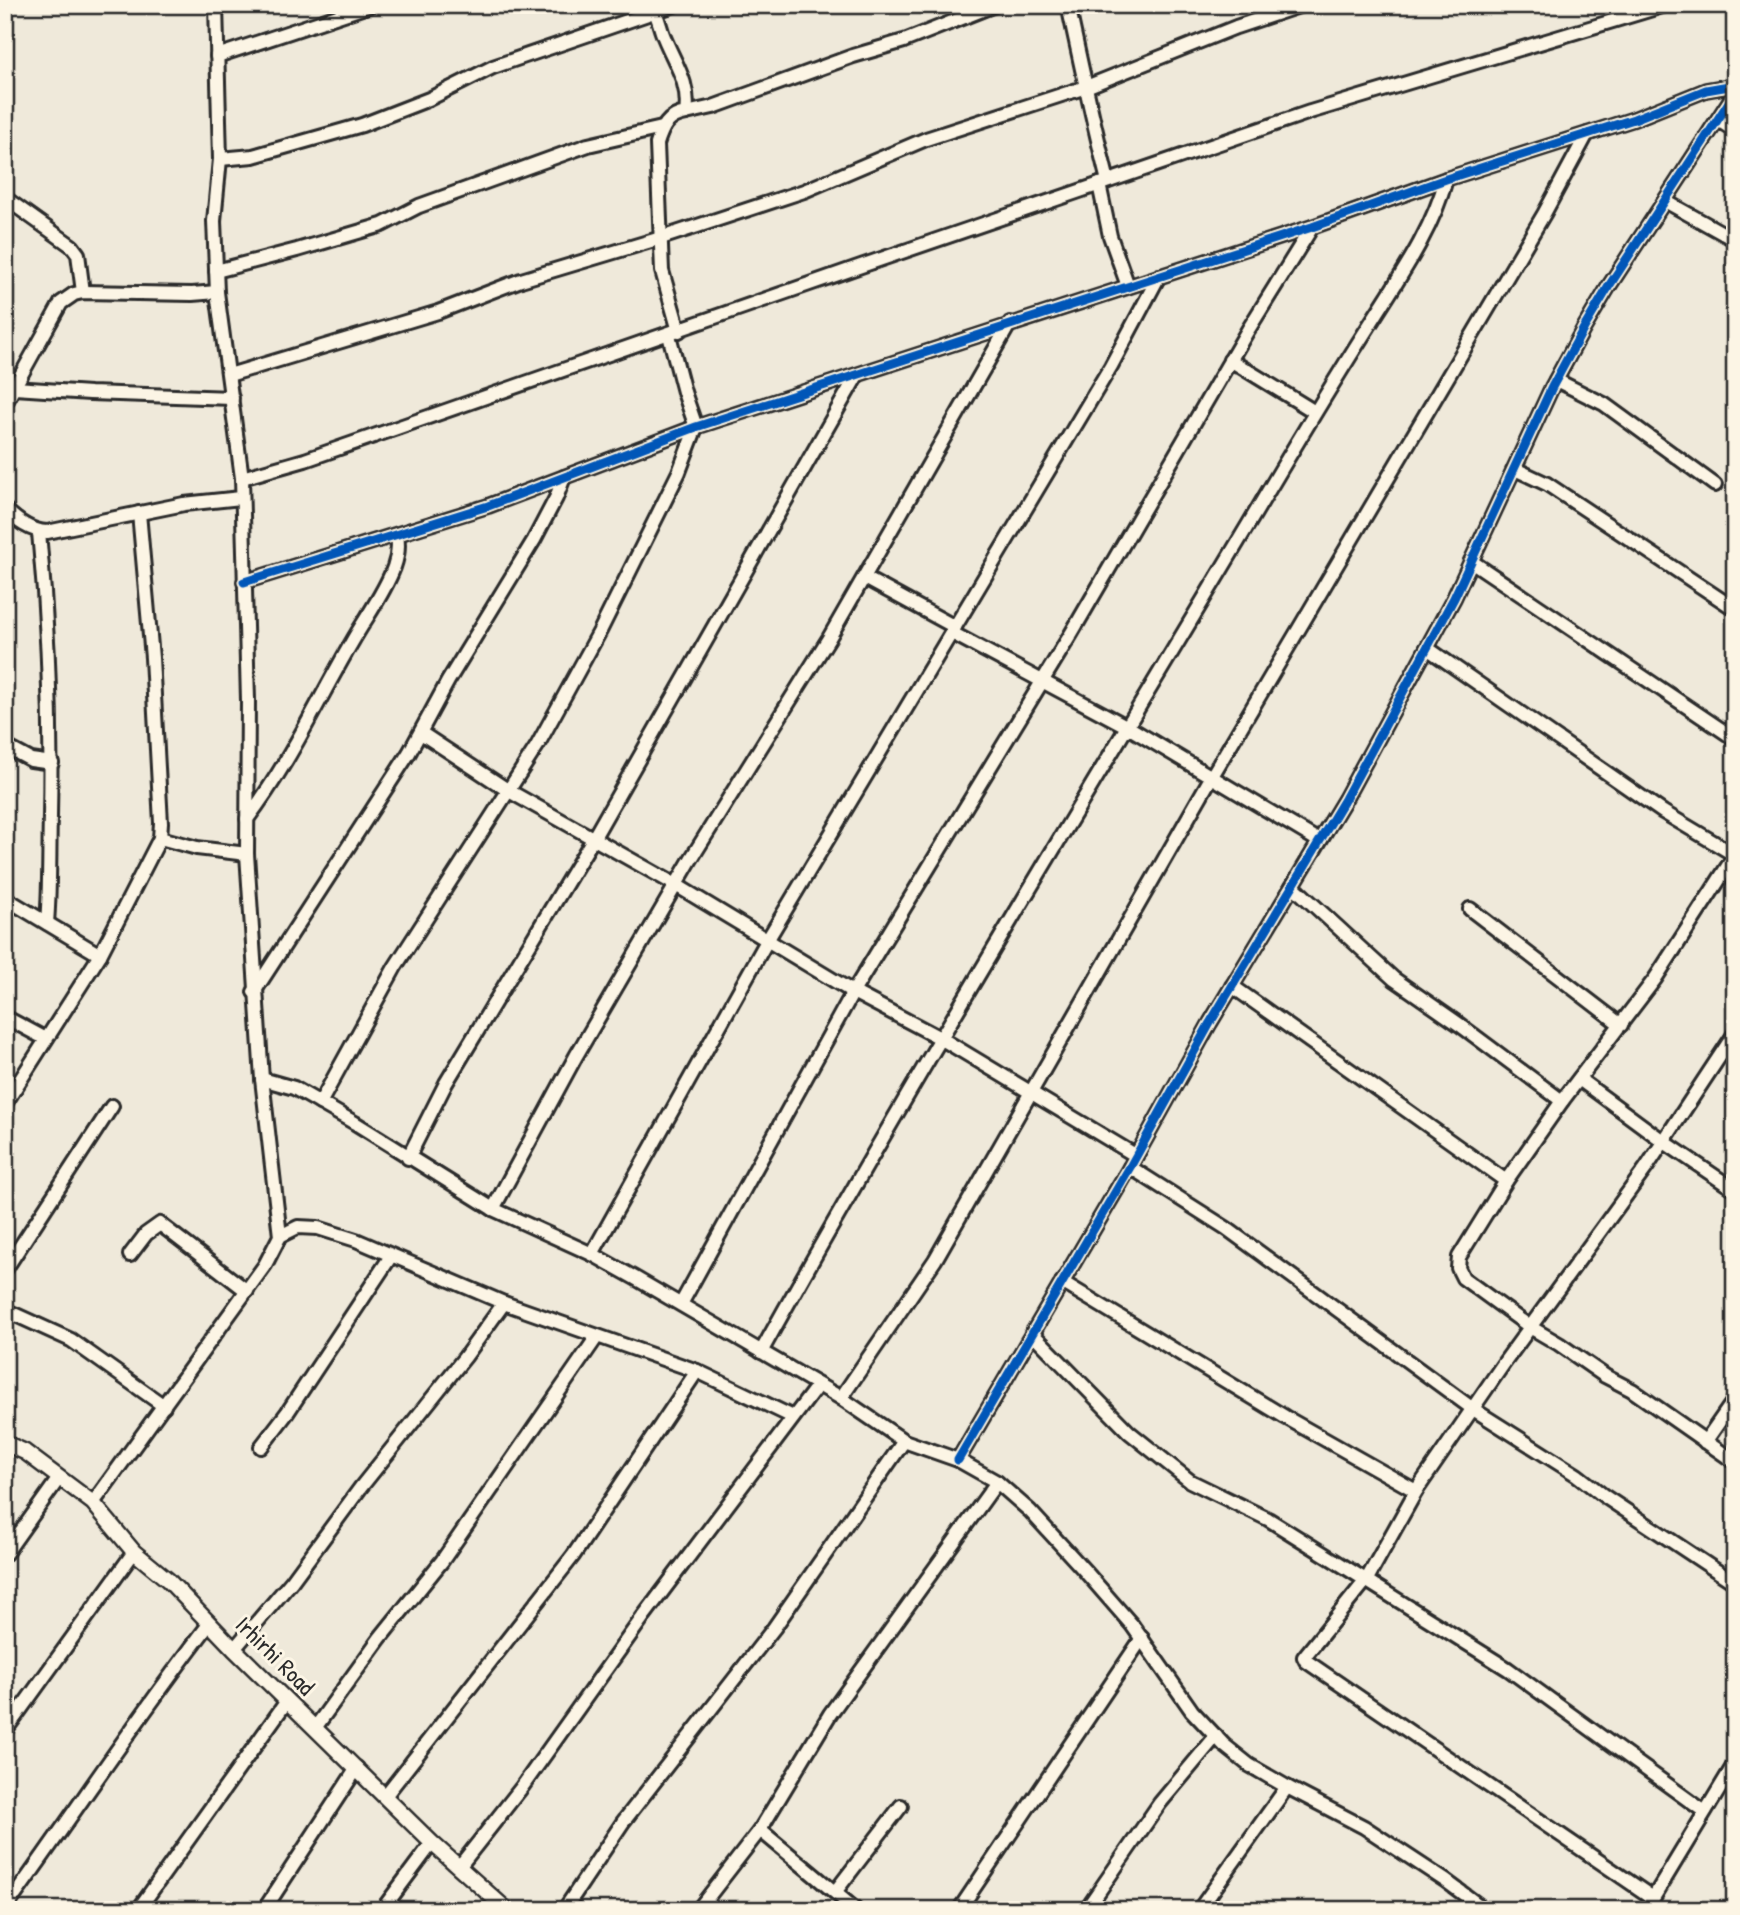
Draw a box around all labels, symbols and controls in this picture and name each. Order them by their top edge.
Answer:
street label: Irhirhi Road [229,1609,322,1702]

